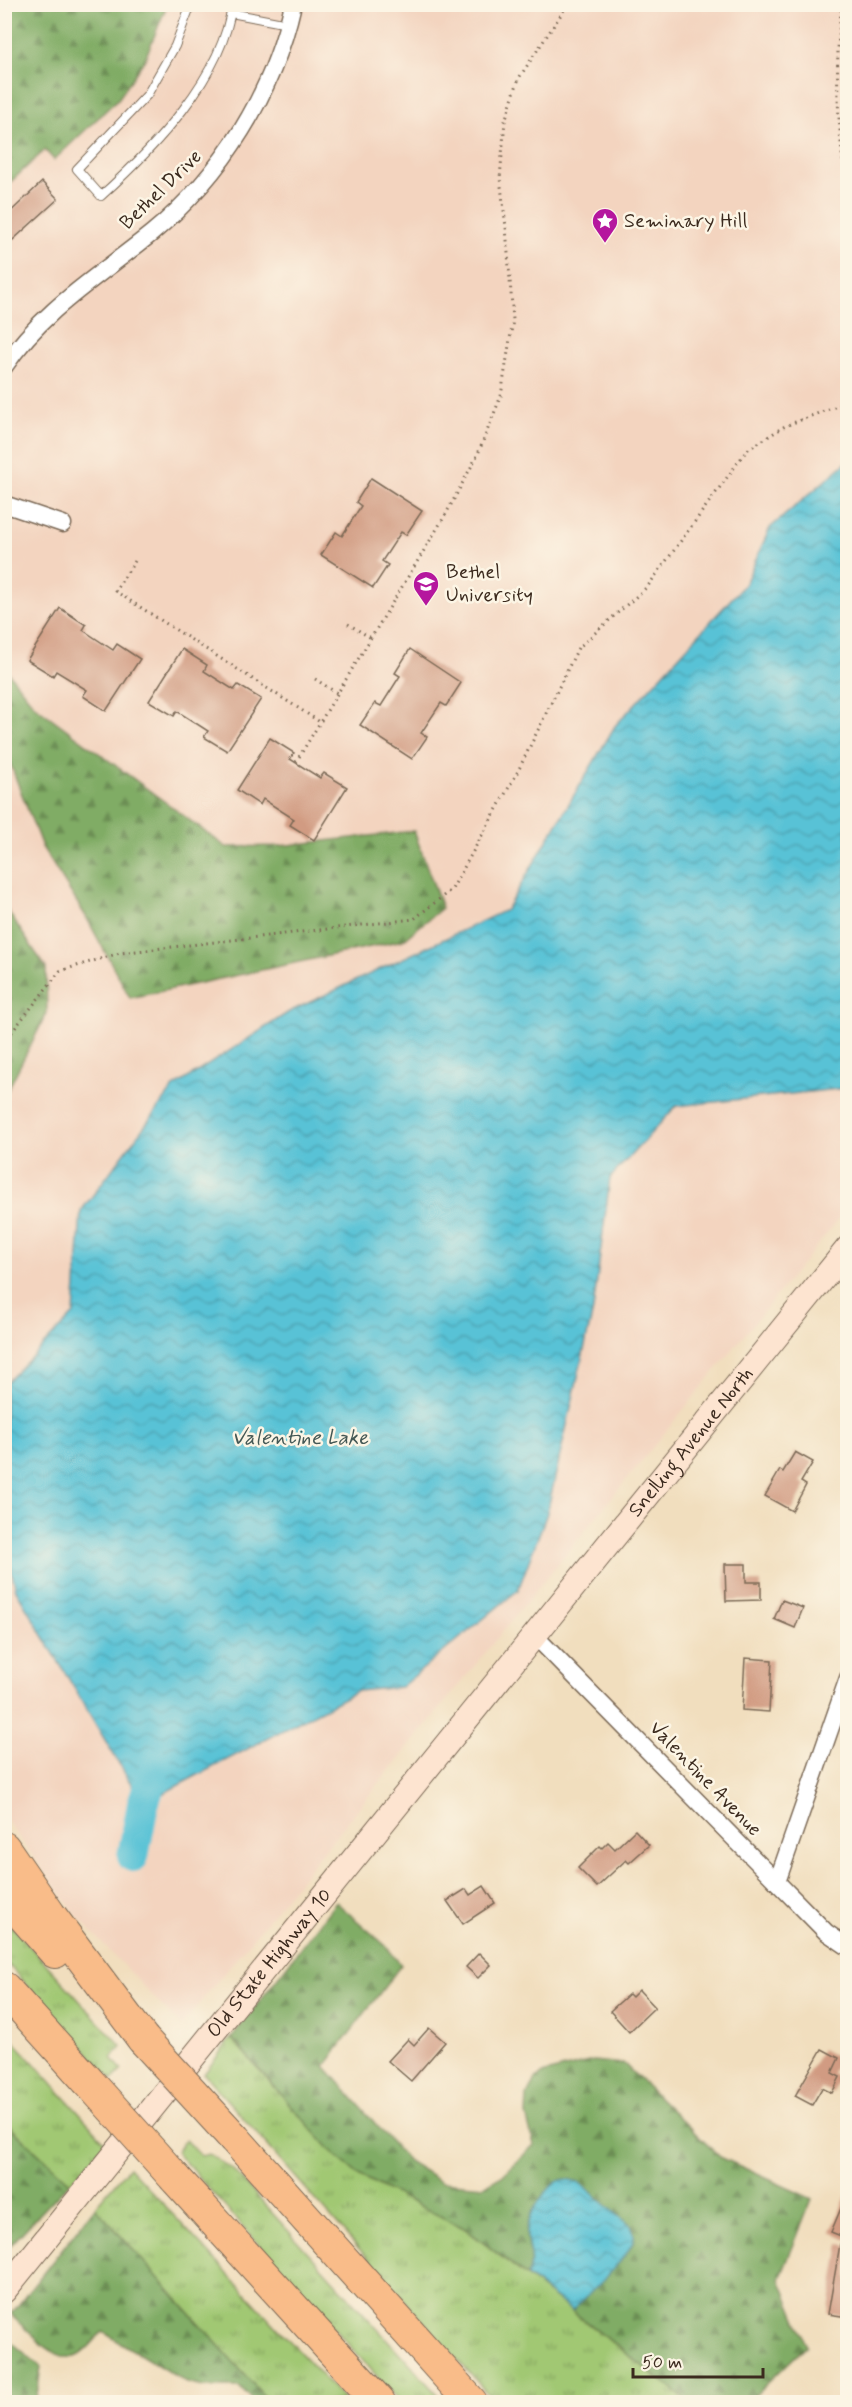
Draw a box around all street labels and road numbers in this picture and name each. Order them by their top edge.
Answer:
street label: Bethel Drive [114,144,208,236]
street label: Snelling Avenue North [622,1361,760,1523]
street label: Valentine Avenue [643,1715,767,1843]
street label: Old State Highway 10 [201,1882,338,2043]

